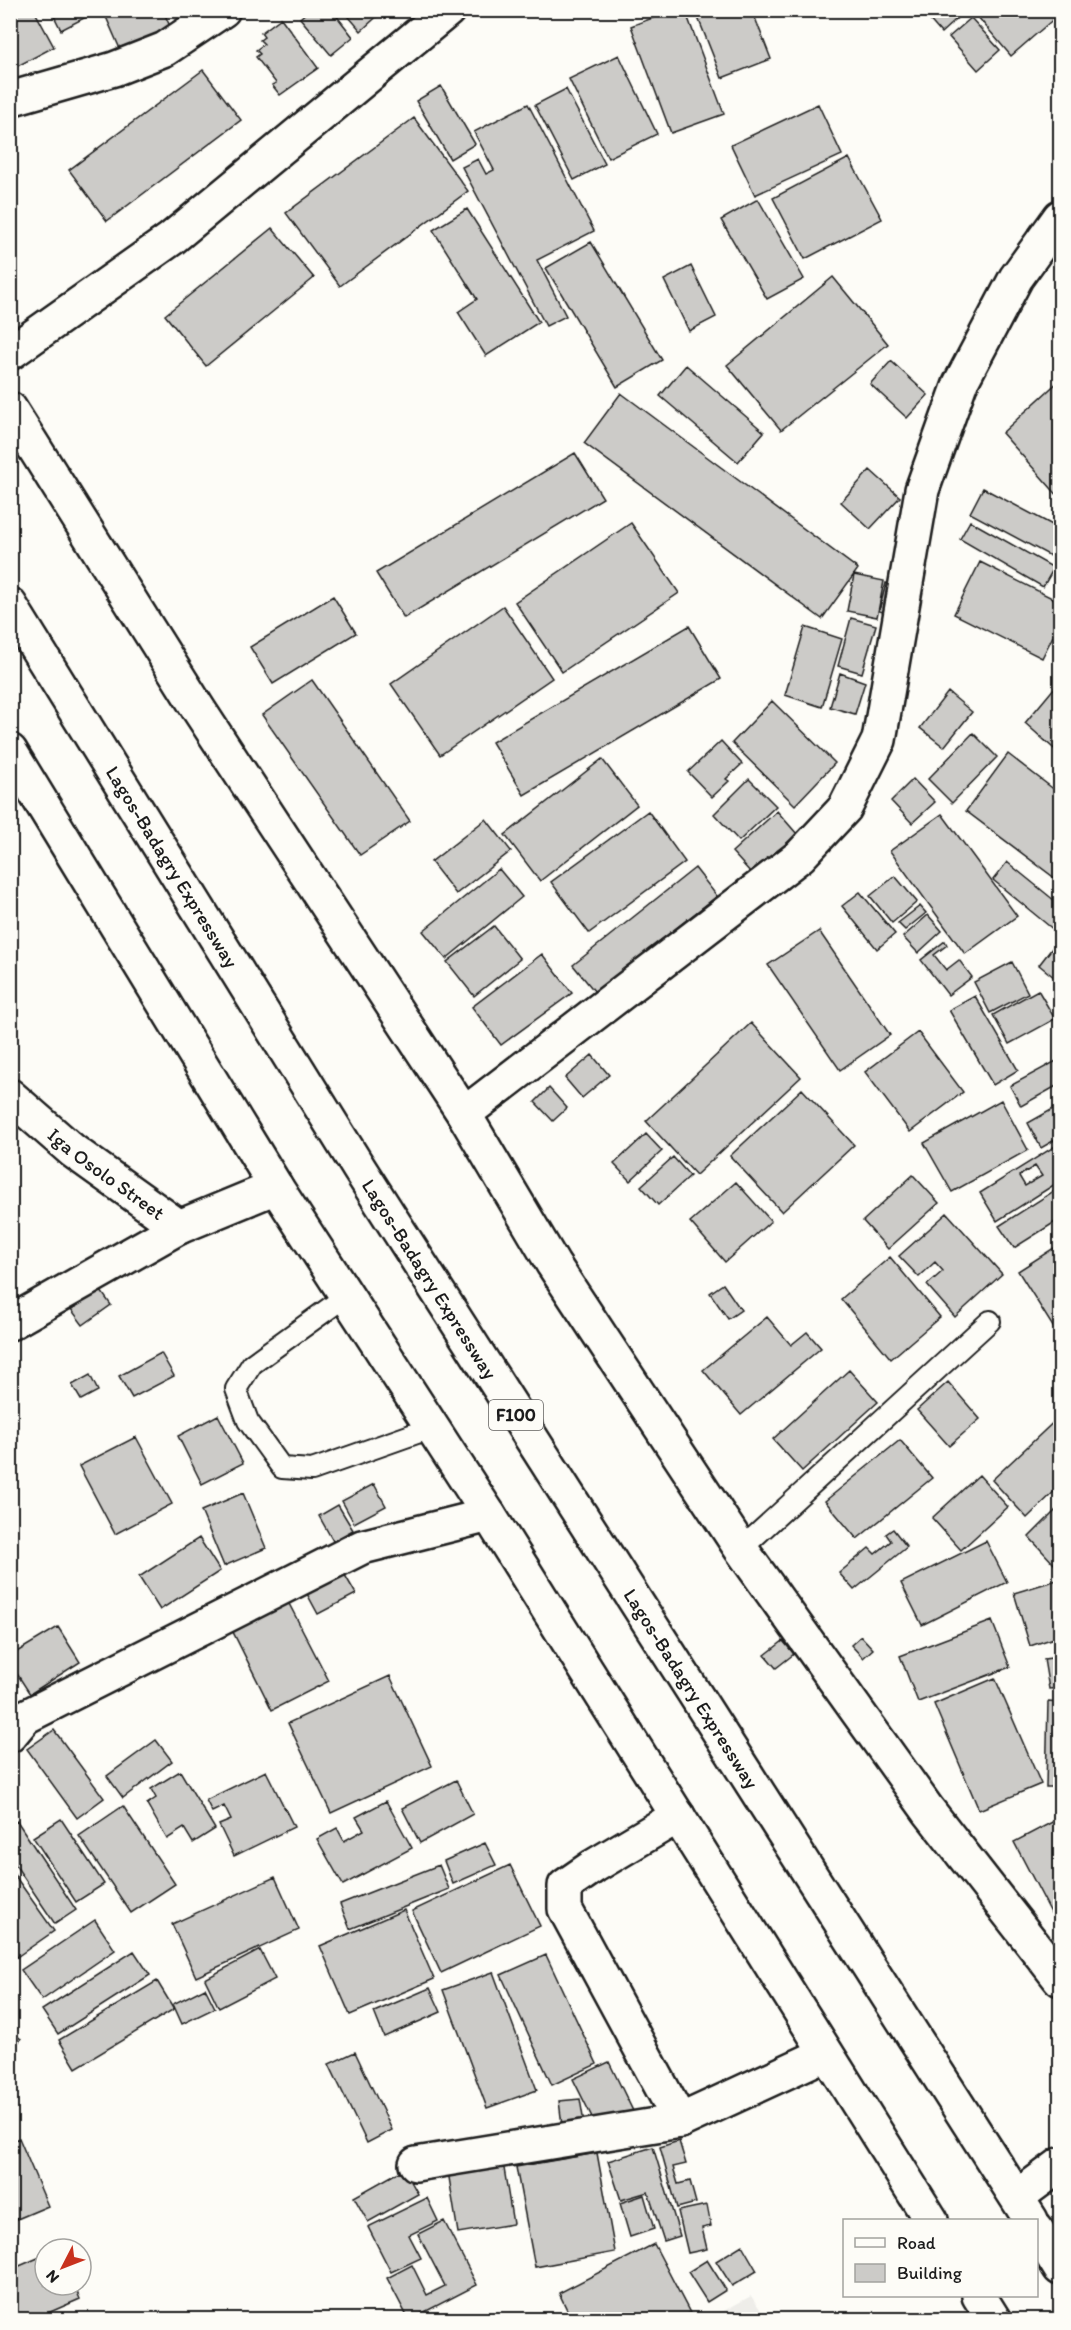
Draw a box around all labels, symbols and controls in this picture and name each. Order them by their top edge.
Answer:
street label: Lagos-Badagry Expressway [101,762,244,973]
street label: Iga Osolo Street [43,1123,169,1225]
street label: Lagos-Badagry Expressway [357,1174,503,1384]
road number: F100 [489,1400,543,1430]
street label: Lagos-Badagry Expressway [619,1584,764,1794]
legend [843,2219,1038,2297]
text: Road [897,2232,936,2254]
north arrow [33,2237,93,2297]
text: Building [897,2262,963,2284]
text: N [42,2266,63,2287]

